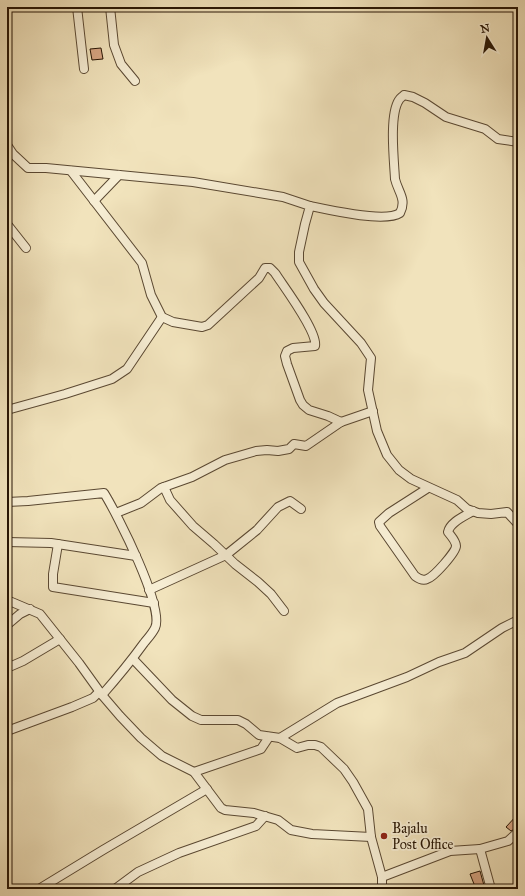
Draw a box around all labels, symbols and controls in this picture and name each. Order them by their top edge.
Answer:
north arrow [467,18,507,58]
text: N [479,21,492,36]
place label: Bajalu Post Office [392,820,454,853]
marker: Bajalu Post Office [379,831,389,841]

